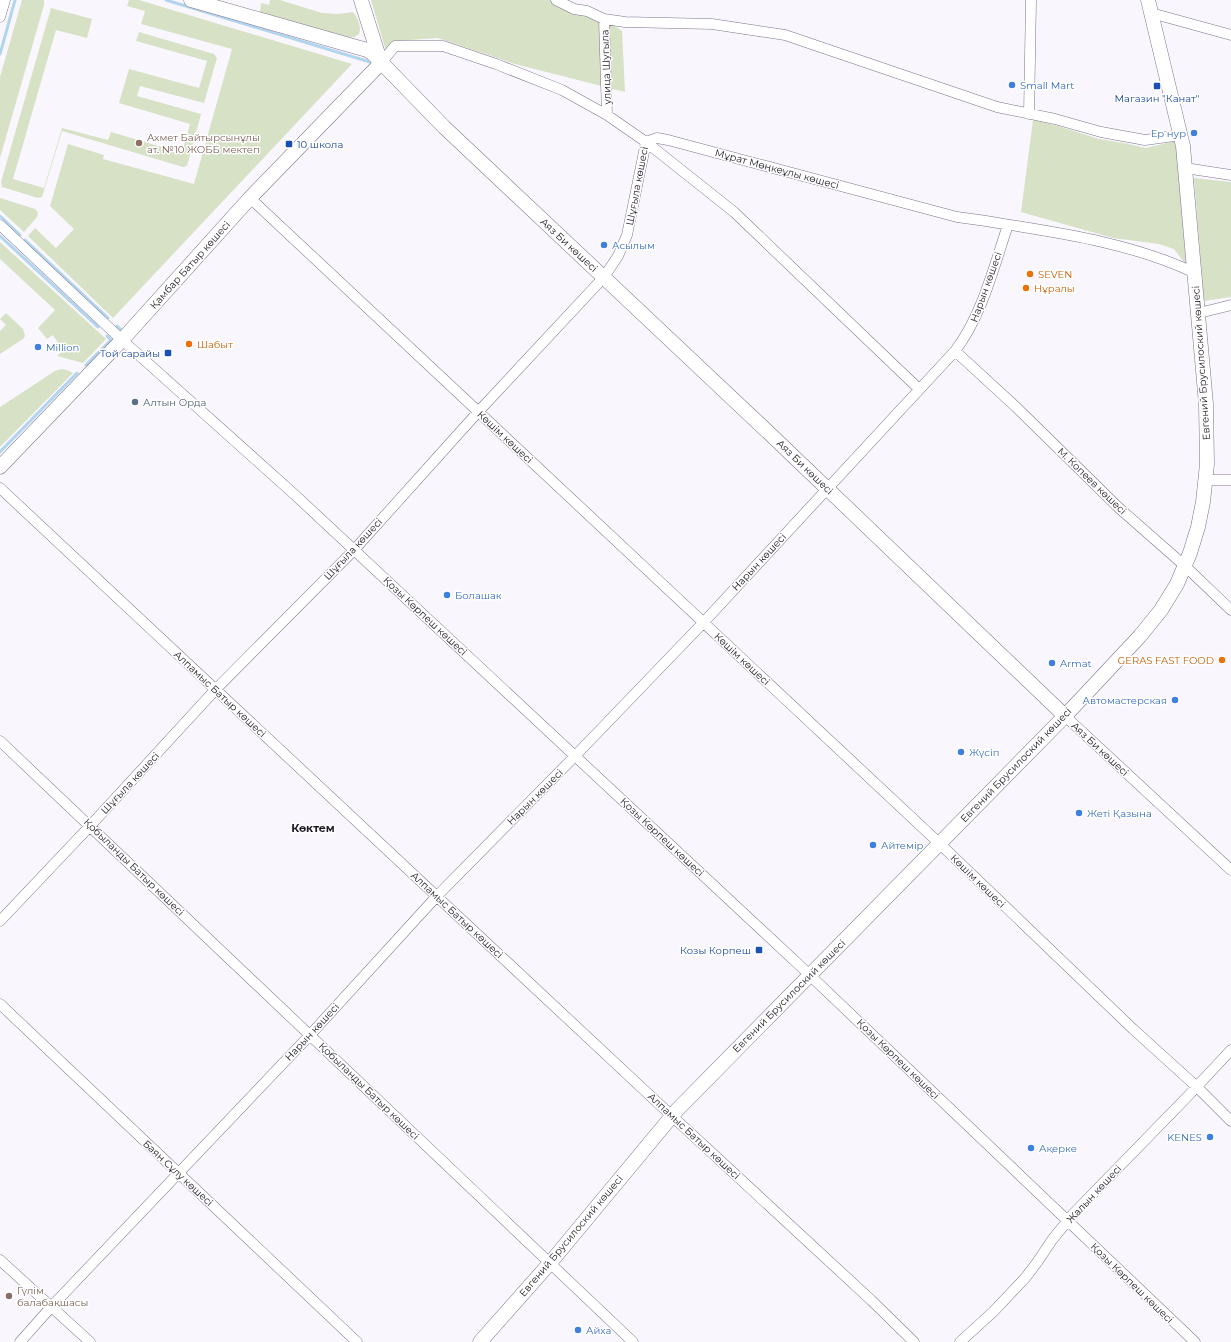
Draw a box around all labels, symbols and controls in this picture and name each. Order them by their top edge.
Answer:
street label: улица Шугыла [598,29,614,106]
place label: Small Mart [1020,79,1074,92]
marker: Small Mart [1007,80,1017,90]
marker: Магазин "Канат" [1152,81,1162,91]
place label: Магазин "Канат" [1114,92,1200,105]
place label: Ер нур [1151,127,1186,140]
marker: Ер нур [1189,128,1199,138]
place label: Ахмет Байтырсынұлы ат. №10 ЖОББ мектеп [147,131,260,156]
marker: Ахмет Байтырсынұлы ат. №10 ЖОББ мектеп [134,138,144,148]
place label: 10 школа [297,138,343,151]
marker: 10 школа [284,139,294,149]
street label: Шұғыла көшесі [623,145,651,227]
street label: Мұрат Мөңкеұлы көшесі [714,146,840,192]
street label: Аяз Би көшесі [538,215,600,275]
street label: Қамбар Батыр көшесі [147,218,233,312]
place label: Асылым [612,239,655,252]
marker: Асылым [599,240,609,250]
street label: Нарын көшесі [967,250,1005,324]
place label: SEVEN [1038,268,1072,281]
marker: SEVEN [1025,269,1035,279]
place label: Нұралы [1034,282,1075,295]
marker: Нұралы [1021,283,1031,293]
street label: Евгений Брусилоский көшесі [1189,285,1213,441]
place label: Шабыт [197,338,233,351]
marker: Шабыт [184,339,194,349]
place label: Million [46,341,79,354]
marker: Million [33,342,43,352]
place label: Той сарайы [100,347,160,360]
marker: Той сарайы [163,348,173,358]
place label: Алтын Орда [143,396,206,409]
marker: Алтын Орда [130,397,140,407]
street label: Көшім көшесі [474,408,536,466]
street label: Аяз Би көшесі [774,437,836,497]
street label: М. Копеев көшесі [1055,445,1129,517]
street label: Шұғыла көшесі [321,515,385,583]
street label: Нарын көшесі [729,531,789,593]
street label: Қозы Көрпеш көшесі [380,574,470,658]
place label: Болашак [455,589,502,602]
marker: Болашак [442,590,452,600]
street label: Көшім көшесі [711,630,773,688]
street label: Алпамыс Батыр көшесі [171,648,269,740]
place label: GERAS FAST FOOD [1118,654,1214,667]
marker: GERAS FAST FOOD [1217,655,1227,665]
place label: Armat [1060,657,1092,670]
marker: Armat [1047,658,1057,668]
place label: Автомастерская [1083,694,1167,707]
marker: Автомастерская [1170,695,1180,705]
street label: Евгений Брусилоский көшесі [958,705,1074,825]
street label: Аяз Би көшесі [1069,719,1131,779]
place label: Жүсіп [969,746,999,759]
marker: Жүсіп [956,747,966,757]
street label: Шұғыла көшесі [98,749,162,817]
street label: Нарын көшесі [504,766,566,828]
street label: Қозы Көрпеш көшесі [617,795,707,879]
place label: Жеті Қазына [1087,807,1152,820]
marker: Жеті Қазына [1074,808,1084,818]
street label: Қобыланды Батыр көшесі [81,815,187,919]
district label: Көктем [291,821,335,835]
place label: Айтемір [881,839,924,852]
marker: Айтемір [868,840,878,850]
street label: Көшім көшесі [948,852,1008,910]
street label: Алпамыс Батыр көшесі [408,869,506,961]
street label: Евгений Брусилоский көшесі [730,937,848,1055]
place label: Козы Корпеш [680,944,751,957]
marker: Козы Корпеш [754,945,764,955]
street label: Нарын көшесі [282,1001,342,1063]
street label: Қозы Көрпеш көшесі [854,1016,942,1102]
street label: Қобыланды Батыр көшесі [316,1039,422,1143]
street label: Алпамыс Батыр көшесі [645,1090,743,1182]
place label: KENES [1167,1131,1202,1144]
marker: KENES [1205,1132,1215,1142]
street label: Баян Сұлу көшесі [140,1137,216,1209]
place label: Ақерке [1039,1142,1077,1155]
marker: Ақерке [1026,1143,1036,1153]
street label: Жалын көшесі [1064,1162,1124,1226]
street label: Евгений Брусилоский көшесі [516,1173,626,1299]
street label: Қозы Көрпеш көшесі [1088,1240,1176,1326]
place label: Гүлім балабақшасы [17,1284,88,1309]
marker: Гүлім балабақшасы [4,1291,14,1301]
place label: Айха [586,1324,611,1337]
marker: Айха [573,1325,583,1335]

